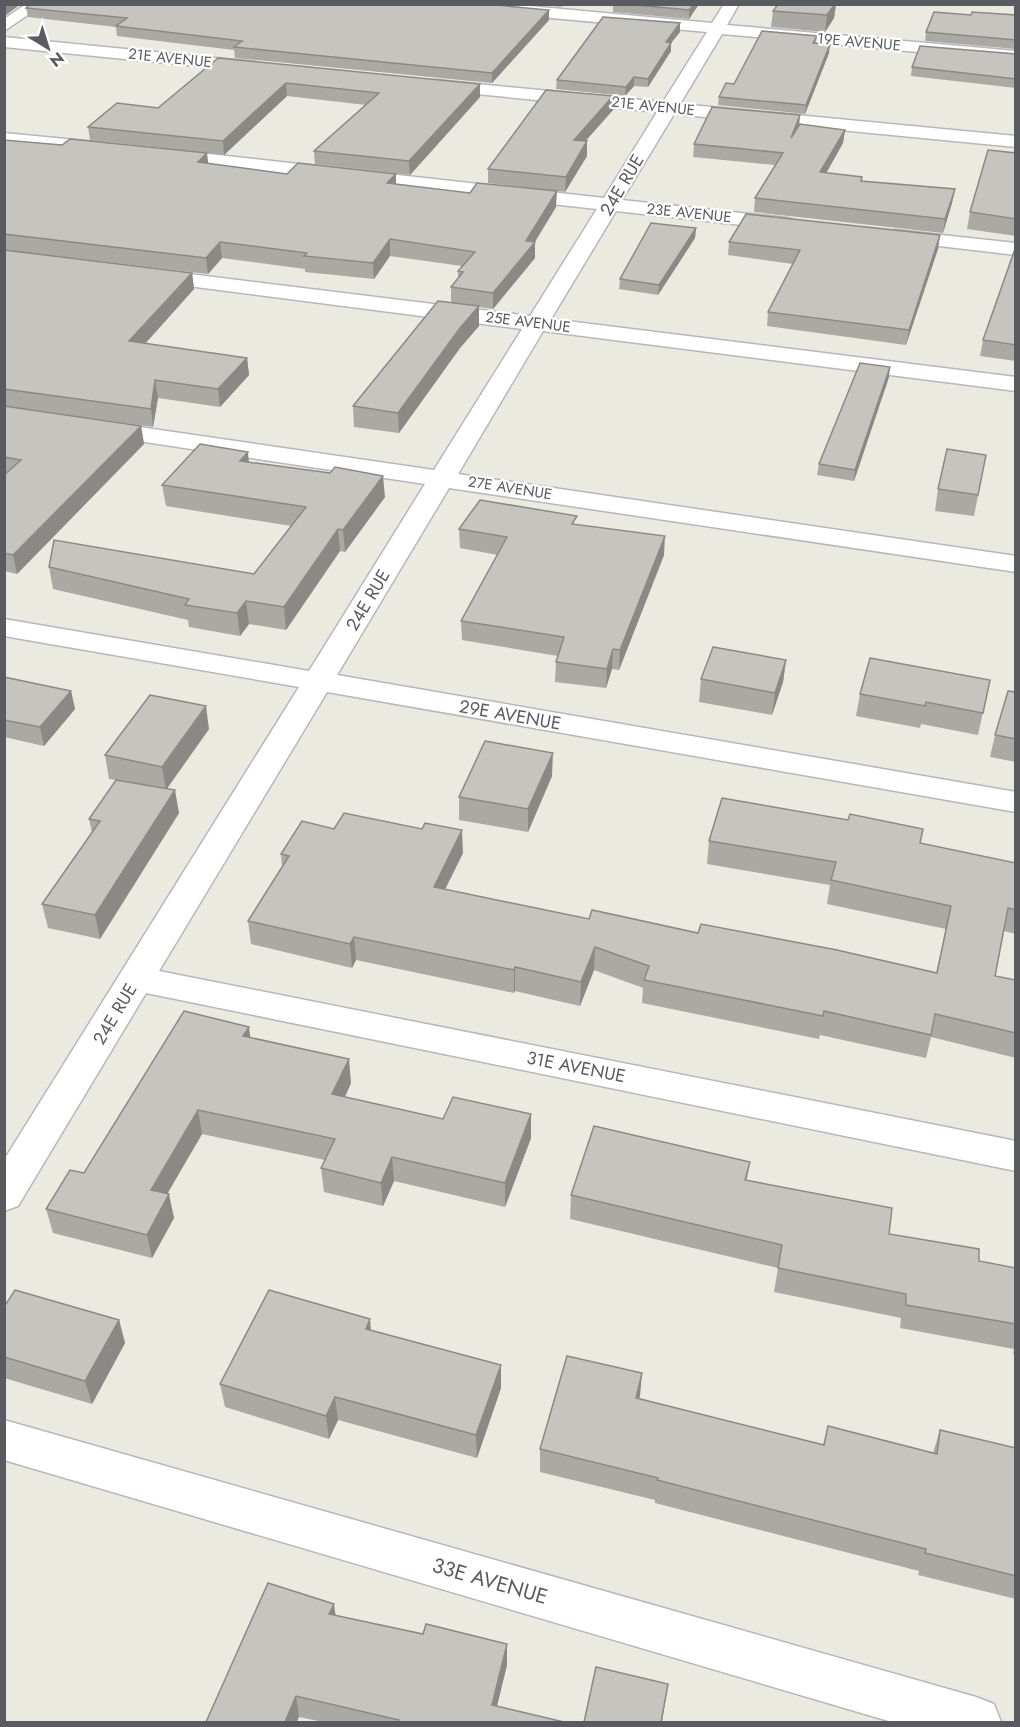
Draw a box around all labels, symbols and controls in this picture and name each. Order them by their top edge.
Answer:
north arrow [18,18,78,78]
street label: 19E AVENUE [816,27,902,57]
street label: 21E AVENUE [127,43,213,73]
text: N [45,46,69,72]
street label: 21E AVENUE [610,91,696,121]
street label: 24E RUE [594,149,650,221]
street label: 23E AVENUE [645,198,733,228]
street label: 25E AVENUE [484,306,572,338]
street label: 27E AVENUE [466,470,554,506]
street label: 24E RUE [340,564,396,636]
street label: 29E AVENUE [457,693,563,737]
street label: 24E RUE [87,978,143,1050]
street label: 31E AVENUE [524,1045,628,1089]
street label: 33E AVENUE [429,1550,551,1612]

